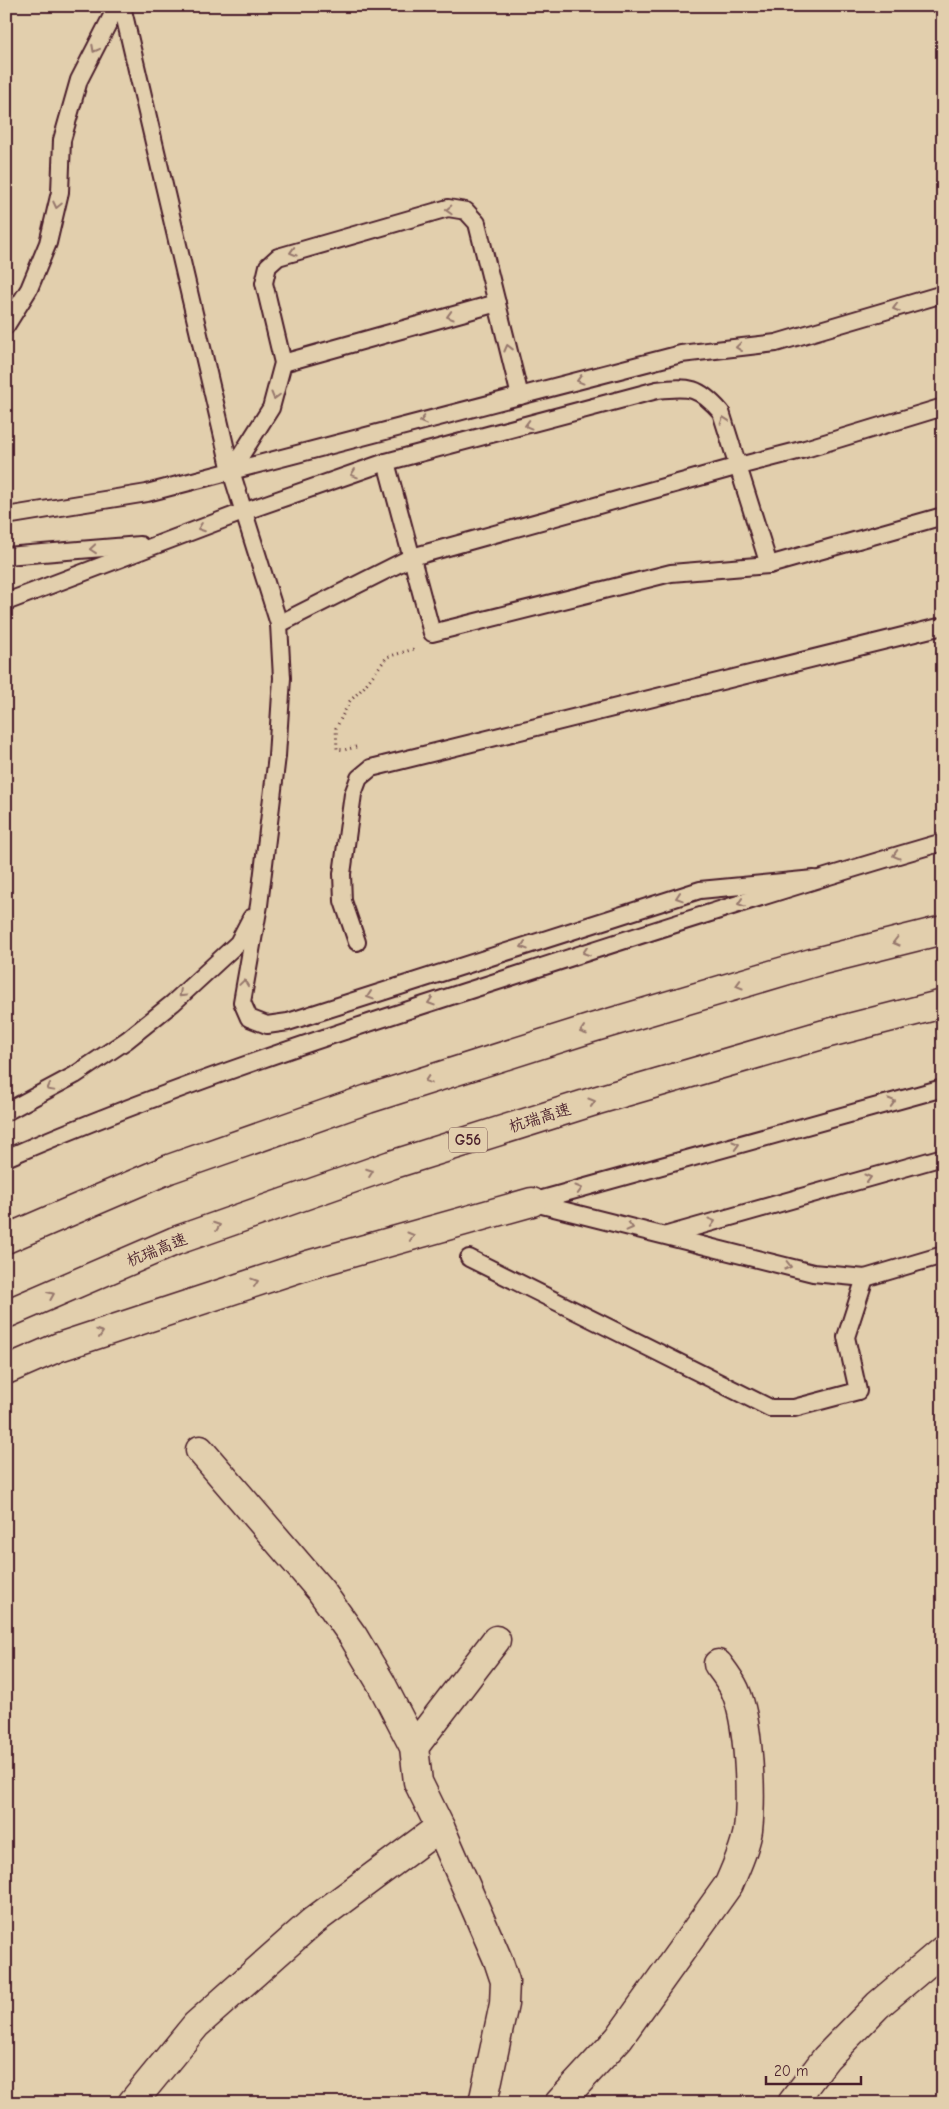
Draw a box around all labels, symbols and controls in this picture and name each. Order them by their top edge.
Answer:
one-way arrow [91,44,101,53]
one-way arrow [52,201,63,210]
one-way arrow [445,205,453,215]
one-way arrow [289,247,297,257]
one-way arrow [892,302,901,312]
one-way arrow [446,310,455,320]
one-way arrow [734,341,742,352]
one-way arrow [503,344,514,353]
one-way arrow [575,374,584,385]
one-way arrow [270,391,281,400]
one-way arrow [418,415,427,426]
one-way arrow [719,416,729,425]
one-way arrow [523,419,532,430]
one-way arrow [351,468,359,478]
one-way arrow [197,522,206,532]
one-way arrow [89,543,97,554]
one-way arrow [892,850,901,860]
one-way arrow [676,891,684,901]
one-way arrow [737,897,745,907]
one-way arrow [891,936,900,947]
one-way arrow [521,941,529,951]
one-way arrow [582,947,591,957]
one-way arrow [238,979,249,987]
one-way arrow [735,979,743,989]
one-way arrow [179,988,188,997]
one-way arrow [366,990,374,1000]
one-way arrow [427,997,436,1007]
one-way arrow [579,1025,588,1035]
one-way arrow [424,1074,433,1084]
one-way arrow [46,1082,55,1092]
one-way arrow [587,1097,596,1107]
one-way arrow [888,1097,896,1107]
street label: 杭瑞高速 [507,1100,573,1136]
road number: G56 [449,1128,487,1152]
one-way arrow [731,1141,739,1151]
one-way arrow [366,1168,374,1178]
one-way arrow [864,1174,872,1184]
one-way arrow [575,1185,583,1195]
one-way arrow [707,1217,716,1228]
one-way arrow [626,1221,635,1232]
one-way arrow [213,1222,221,1232]
street label: 杭瑞高速 [124,1230,190,1270]
one-way arrow [406,1232,414,1242]
one-way arrow [784,1261,792,1271]
one-way arrow [250,1278,259,1288]
one-way arrow [46,1291,55,1302]
one-way arrow [96,1329,104,1339]
scale bar [766,2054,862,2086]
text: 20 m [774,2062,808,2080]

